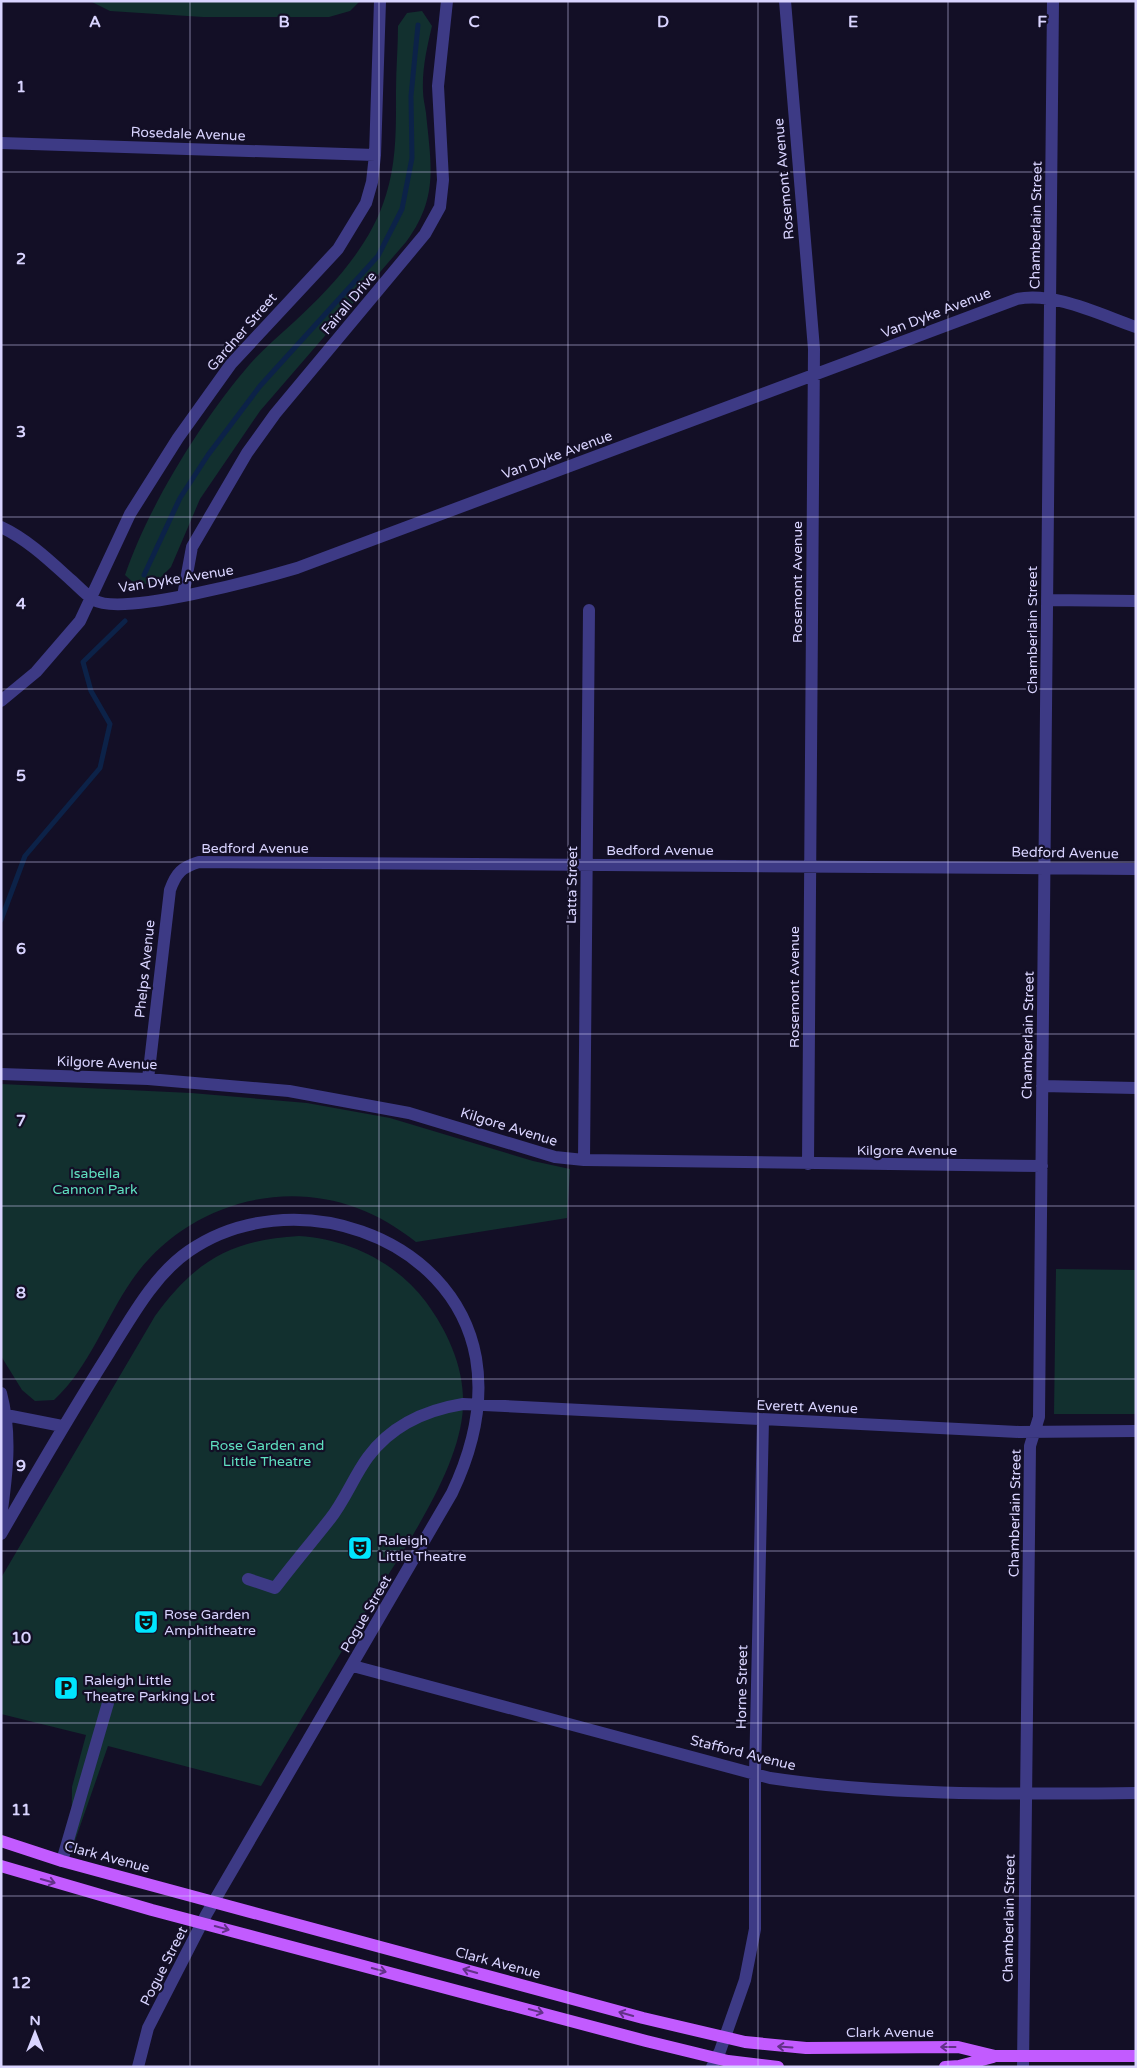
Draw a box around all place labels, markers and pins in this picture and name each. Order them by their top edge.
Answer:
place label: Raleigh Little Theatre [378,1532,466,1565]
theatre icon: Raleigh Little Theatre [347,1535,373,1561]
place label: Rose Garden Amphitheatre [164,1606,256,1639]
theatre icon: Rose Garden Amphitheatre [133,1609,159,1635]
place label: Raleigh Little Theatre Parking Lot [84,1672,216,1705]
parking icon: Raleigh Little Theatre Parking Lot [53,1675,79,1701]

